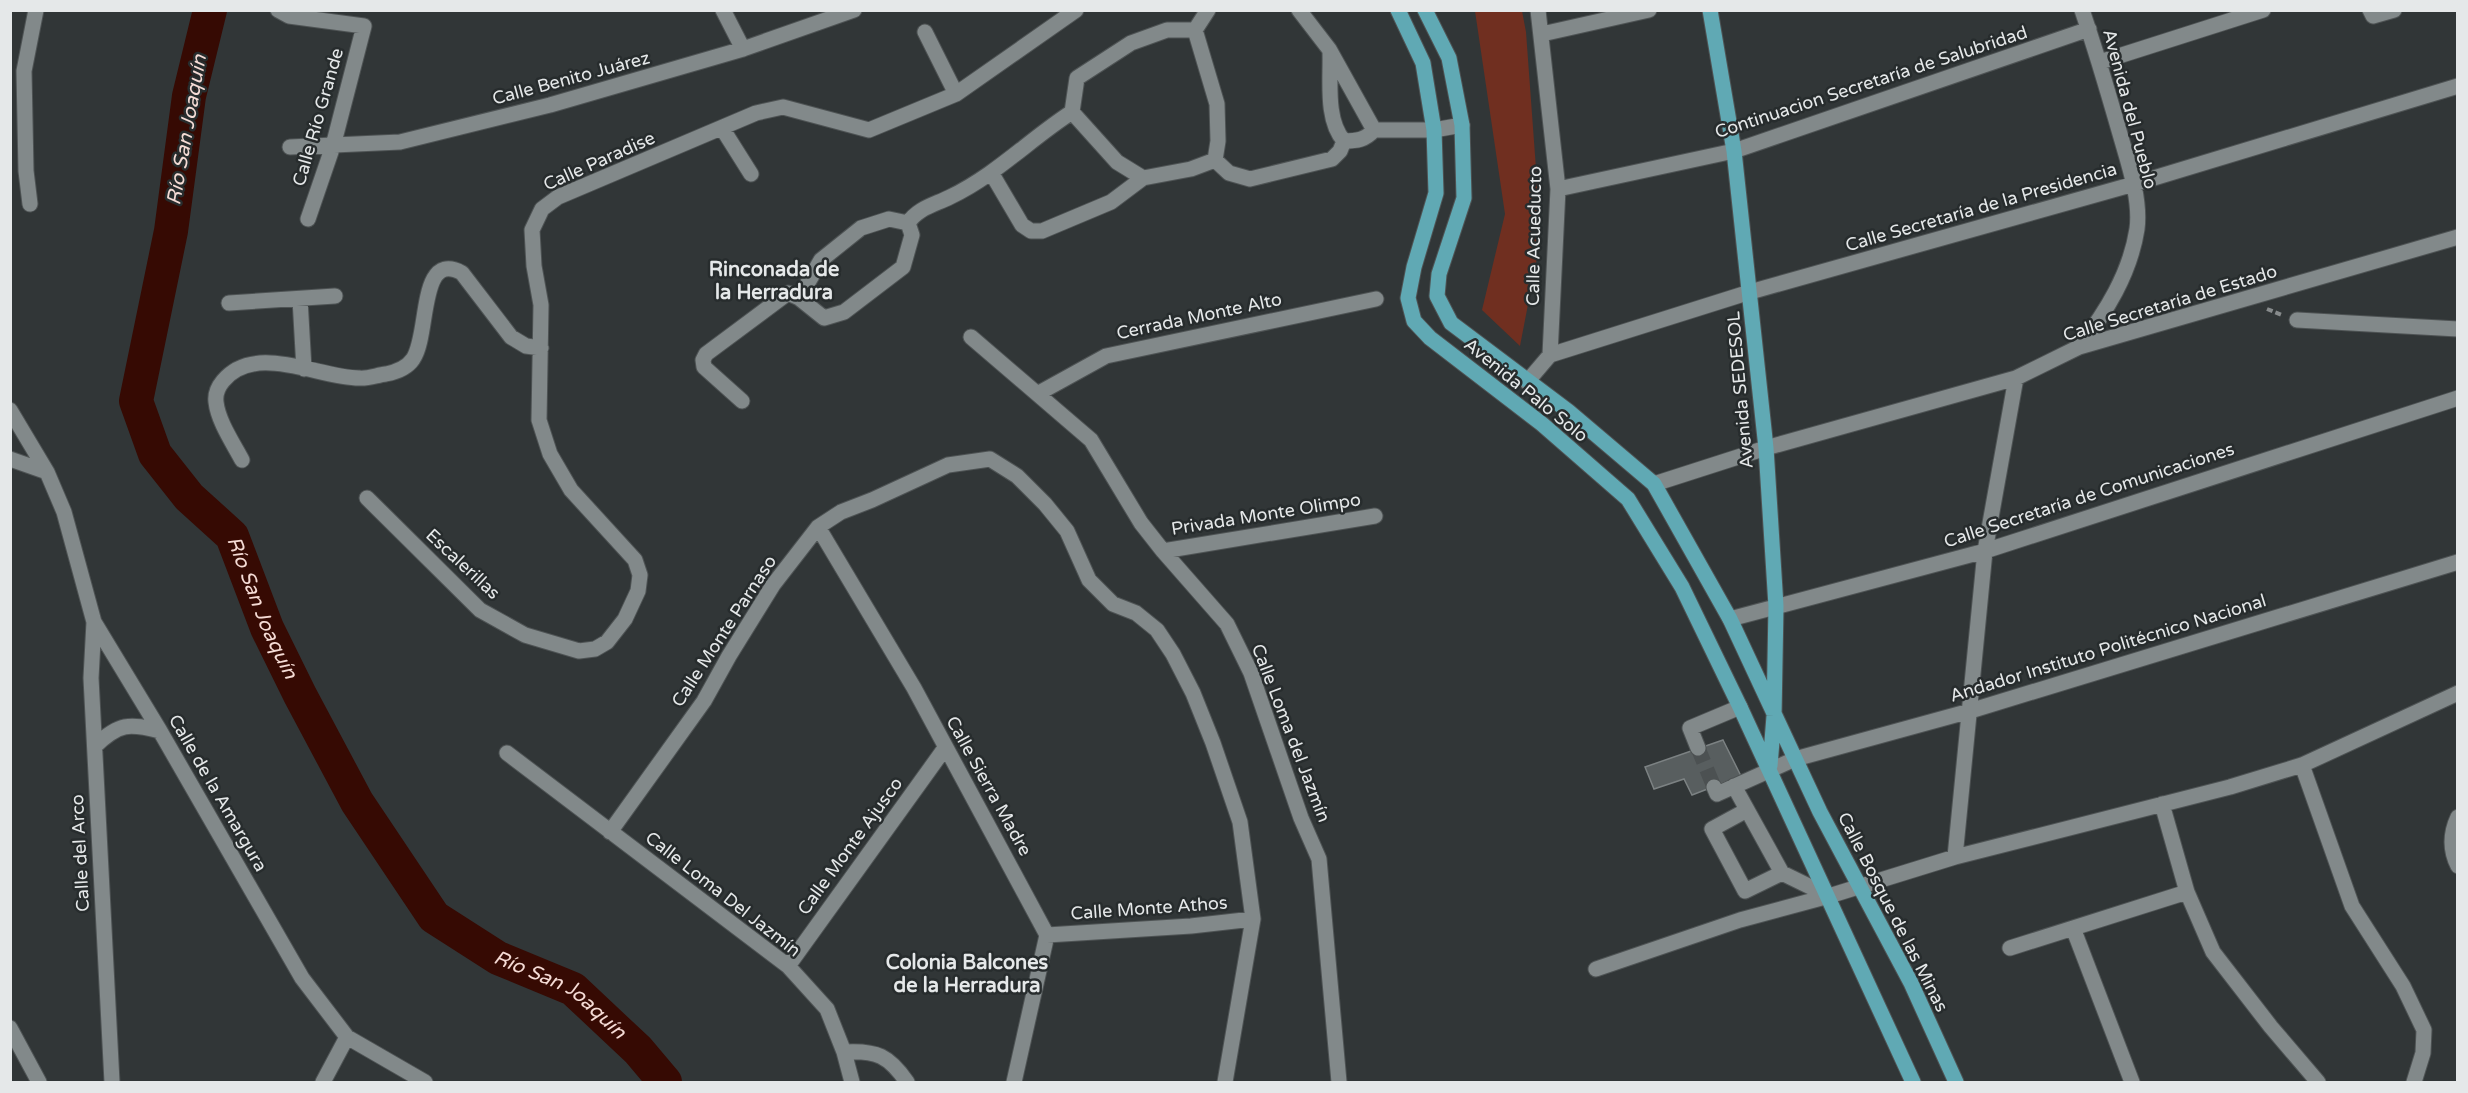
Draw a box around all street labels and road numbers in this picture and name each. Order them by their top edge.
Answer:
street label: Continuacion Secretaría de Salubridad [1712,21,2030,143]
street label: Avenida del Pueblo [2098,27,2162,191]
street label: Calle Río Grande [288,45,348,189]
street label: Calle Benito Juárez [490,46,652,110]
street label: Calle Paradise [540,127,658,195]
street label: Calle Secretaría de la Presidencia [1843,158,2119,256]
street label: Calle Acueducto [1522,166,1546,306]
street label: Calle Secretaría de Estado [2060,260,2280,346]
street label: Cerrada Monte Alto [1114,288,1284,344]
street label: Avenida SEDESOL [1722,310,1758,469]
street label: Avenida Palo Solo [1460,333,1593,447]
street label: Calle Secretaría de Comunicaciones [1941,438,2237,552]
street label: Privada Monte Olimpo [1170,488,1362,540]
street label: Escalerillas [421,524,505,604]
street label: Calle Monte Parnaso [667,551,781,711]
street label: Andador Instituto Politécnico Nacional [1947,589,2269,707]
street label: Calle Loma del Jazmín [1247,641,1335,825]
street label: Calle de la Amargura [164,710,272,876]
street label: Calle Sierra Madre [941,712,1037,860]
street label: Calle Monte Ajusco [793,773,907,919]
street label: Calle del Arco [66,794,94,912]
street label: Calle Bosque de las Minas [1833,808,1953,1016]
street label: Calle Loma Del Jazmín [641,827,805,961]
street label: Calle Monte Athos [1070,892,1228,924]

